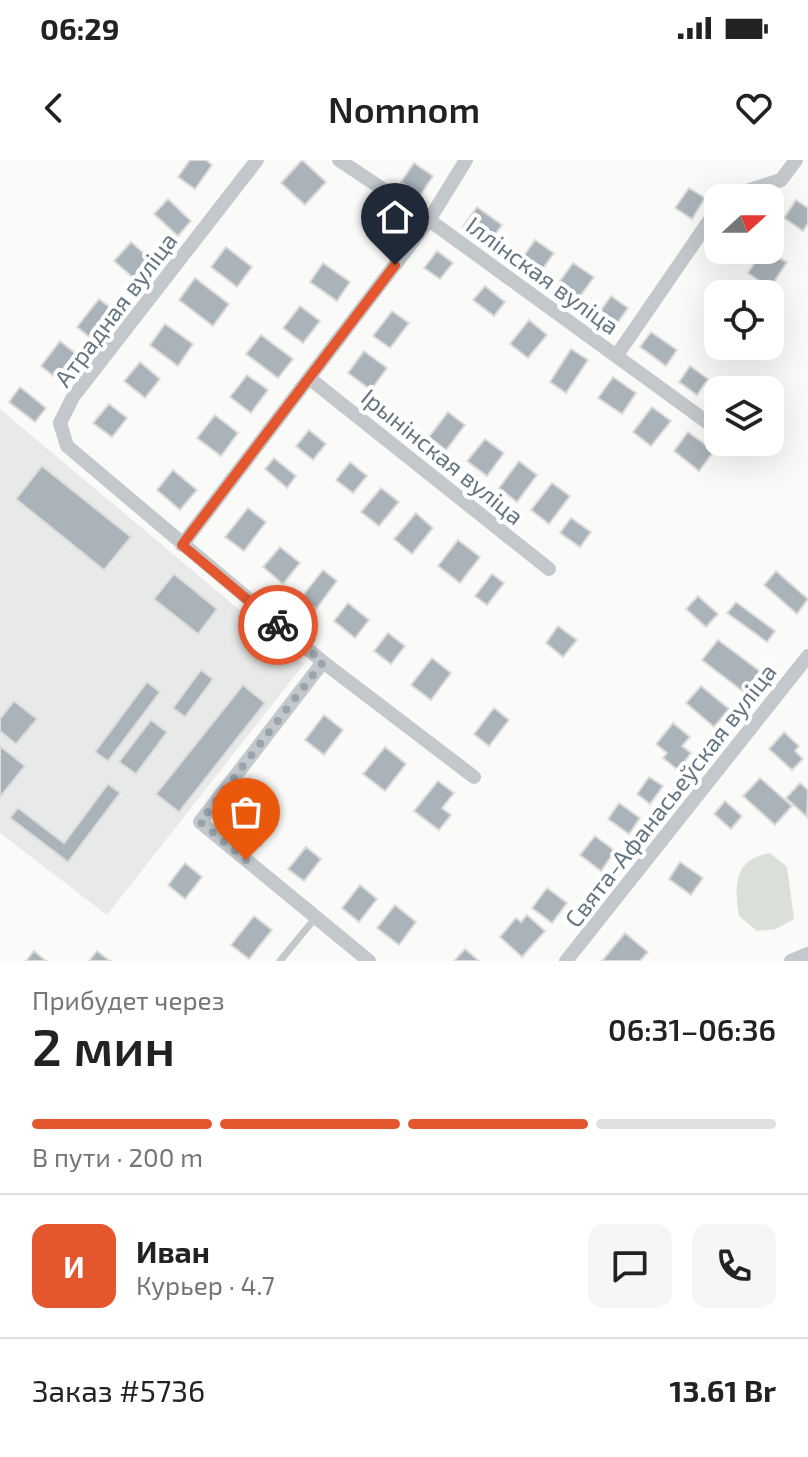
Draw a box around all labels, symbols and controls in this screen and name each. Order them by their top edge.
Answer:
text: 06:29 [40,10,119,46]
icon: back [32,86,76,130]
icon: heart [732,86,776,130]
text: Nomnom [328,87,480,130]
pin [361,183,429,265]
north arrow [704,184,784,264]
map controls [704,184,784,456]
icon: home [373,195,417,239]
street label: Іллінская вуліца [460,210,625,341]
street label: Атрадная вуліца [48,226,183,393]
button: locate [704,280,784,360]
button: layers [704,376,784,456]
street label: Ірынінская вуліца [356,382,530,531]
courier [238,585,318,665]
icon: bike [256,603,300,647]
street label: Свята-Афанасьеўская вуліца [558,657,783,933]
pin [212,778,280,860]
icon: bag [224,790,268,834]
text: Прибудет через [32,984,225,1015]
text: 06:31–06:36 [608,1011,776,1047]
text: 2 мин [32,1014,175,1076]
text: В пути · 200 m [32,1141,203,1172]
button: chat [588,1224,672,1308]
button: phone [692,1224,776,1308]
text: Иван [136,1233,210,1269]
text: И [63,1248,85,1284]
text: Курьер · 4.7 [136,1269,275,1300]
text: Заказ #5736 [32,1372,205,1408]
text: 13.61 Br [670,1372,776,1408]

